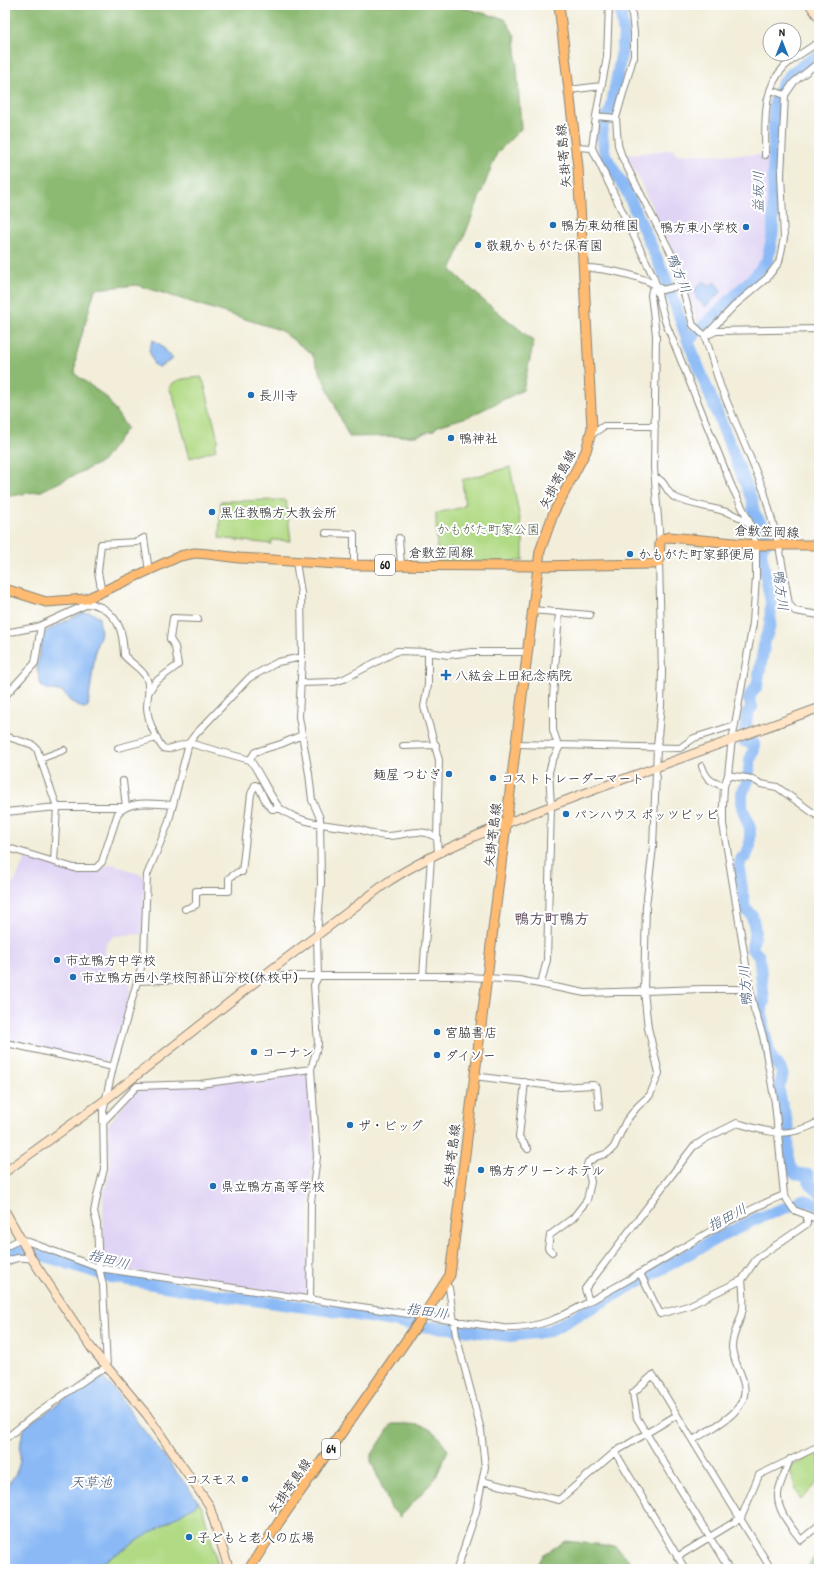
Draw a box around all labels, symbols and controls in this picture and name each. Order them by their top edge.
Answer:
north arrow [762,22,802,62]
text: N [779,25,785,39]
street label: 矢掛寄島線 [551,122,575,189]
water label: 益坂川 [748,171,767,213]
place label: 鴨方東幼稚園 [561,216,639,234]
place label: 鴨方東小学校 [660,218,738,236]
marker: 鴨方東幼稚園 [548,220,558,230]
marker: 鴨方東小学校 [741,222,751,232]
place label: 敬親かもがた保育園 [486,236,603,254]
marker: 敬親かもがた保育園 [473,240,483,250]
water label: 鴨方川 [663,250,696,296]
place label: 長川寺 [259,386,298,404]
marker: 長川寺 [246,390,256,400]
place label: 鴨神社 [459,429,498,447]
marker: 鴨神社 [446,433,456,443]
street label: 矢掛寄島線 [534,445,580,512]
place label: 黒住教鴨方大教会所 [220,503,337,521]
marker: 黒住教鴨方大教会所 [207,507,217,517]
park label: かもがた町家公園 [436,520,540,538]
street label: 倉敷笠岡線 [734,521,801,541]
street label: 倉敷笠岡線 [408,543,474,561]
place label: かもがた町家郵便局 [638,545,755,563]
marker: かもがた町家郵便局 [625,549,635,559]
road number: 60 [375,555,395,575]
water label: 鴨方川 [770,568,793,612]
place label: 八紘会上田紀念病院 [455,666,572,684]
marker: 八紘会上田紀念病院 [440,669,452,681]
place label: 麺屋 つむぎ [373,765,441,783]
marker: 麺屋 つむぎ [444,769,454,779]
place label: コストトレーダーマート [501,769,644,787]
marker: コストトレーダーマート [488,773,498,783]
street label: 矢掛寄島線 [479,801,505,868]
place label: パンハウス ポッツピッピ [574,805,719,823]
marker: パンハウス ポッツピッピ [561,809,571,819]
district label: 鴨方町鴨方 [514,908,590,929]
place label: 市立鴨方中学校 [65,951,156,969]
marker: 市立鴨方中学校 [52,955,62,965]
water label: 鴨方川 [734,964,755,1008]
place label: 市立鴨方西小学校阿部山分校(休校中) [81,968,298,986]
marker: 市立鴨方西小学校阿部山分校(休校中) [68,972,78,982]
place label: 宮脇書店 [445,1023,497,1041]
marker: 宮脇書店 [432,1027,442,1037]
place label: コーナン [262,1043,314,1061]
place label: ダイソー [445,1046,496,1064]
marker: コーナン [249,1047,259,1057]
marker: ダイソー [432,1050,442,1060]
place label: ザ・ビッグ [358,1116,423,1134]
marker: ザ・ビッグ [345,1120,355,1130]
street label: 矢掛寄島線 [438,1122,464,1189]
place label: 鴨方グリーンホテル [489,1161,605,1179]
marker: 鴨方グリーンホテル [476,1165,486,1175]
place label: 県立鴨方高等学校 [221,1177,325,1195]
marker: 県立鴨方高等学校 [208,1181,218,1191]
water label: 指田川 [704,1198,750,1235]
water label: 指田川 [86,1244,132,1273]
water label: 指田川 [405,1298,449,1323]
road number: 64 [322,1439,340,1459]
street label: 矢掛寄島線 [263,1453,316,1518]
place label: コスモス [186,1470,237,1488]
water label: 天草池 [70,1472,113,1491]
marker: コスモス [240,1474,250,1484]
place label: 子どもと老人の広場 [197,1528,314,1546]
marker: 子どもと老人の広場 [184,1532,194,1542]

